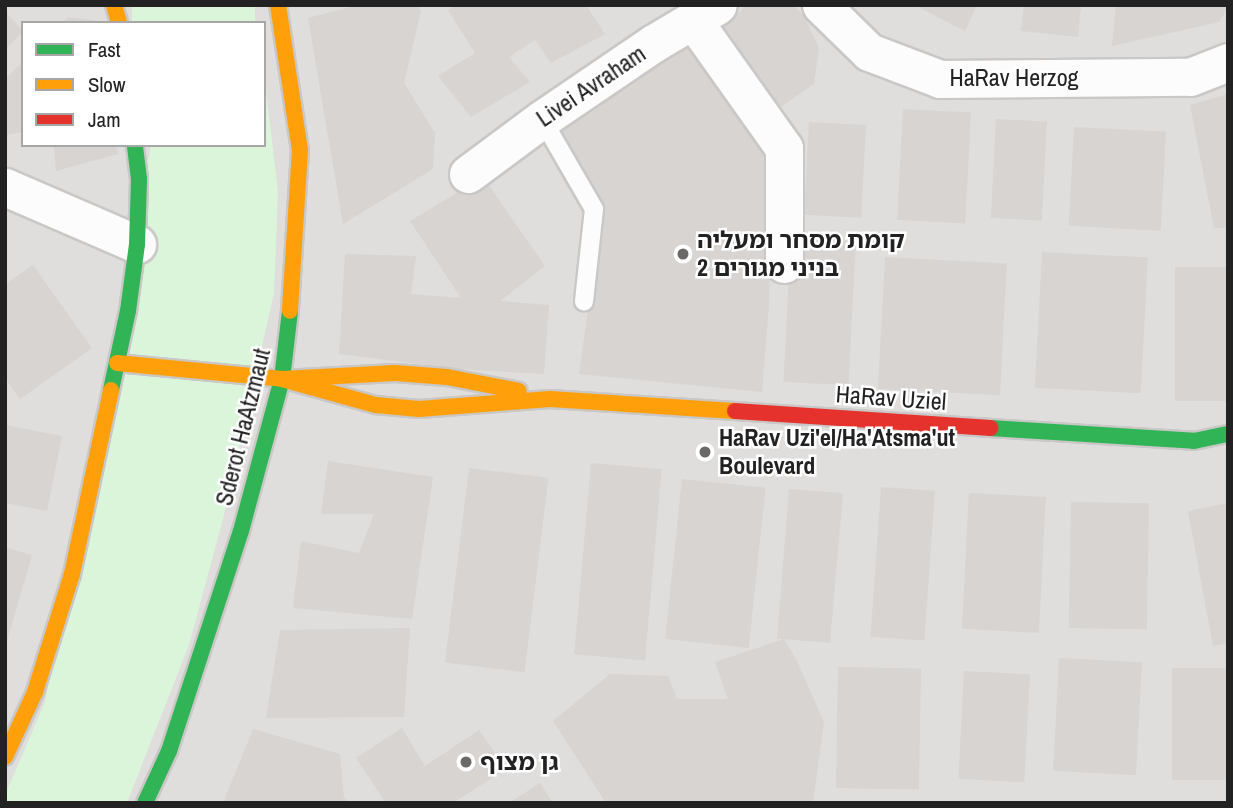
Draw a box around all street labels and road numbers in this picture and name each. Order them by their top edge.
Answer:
street label: Livei Avraham [530,39,652,133]
street label: HaRav Herzog [949,64,1079,92]
street label: Sderot HaAtzmaut [210,346,276,508]
street label: HaRav Uziel [835,380,947,416]

